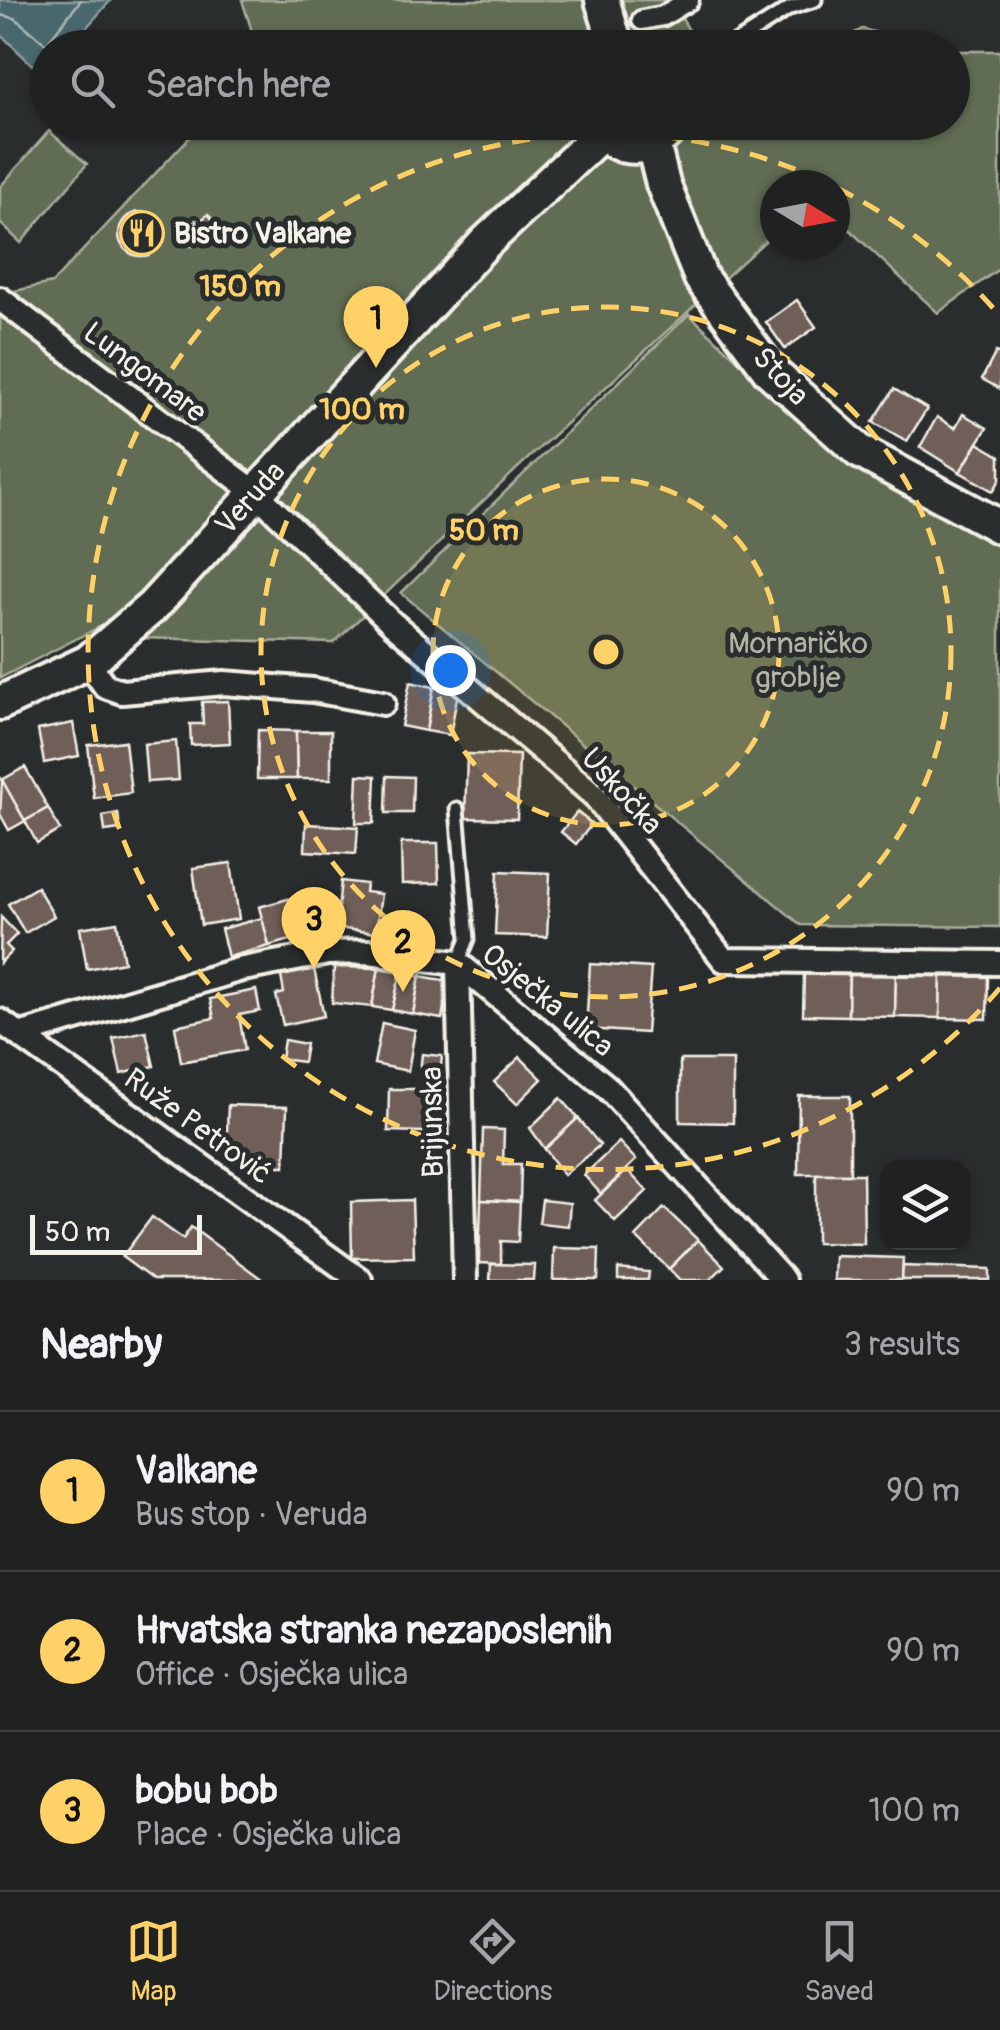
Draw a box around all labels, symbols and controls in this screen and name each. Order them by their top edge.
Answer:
search box [30,30,970,140]
icon: search [65,58,120,113]
text: Search here [145,61,331,109]
north arrow [760,170,850,260]
restaurant icon: Bistro Valkane [119,210,165,256]
place label: Bistro Valkane [174,215,352,252]
text: 150 m [199,268,281,305]
pin: 1 [344,286,408,368]
street label: Lungomare [76,314,214,431]
street label: Stoja [744,339,817,413]
text: 100 m [319,391,405,428]
street label: Veruda [207,454,293,543]
text: 50 m [449,512,519,549]
park label: Mornaričko groblje [728,625,868,696]
centre of rings [588,634,624,670]
your location [425,645,476,696]
street label: Uskočka [573,740,670,842]
pin: 3 [282,886,346,969]
pin: 2 [370,910,436,992]
street label: Osječka ulica [474,936,621,1065]
street label: Ruže Petrović [117,1060,279,1192]
street label: Brijunska [413,1066,452,1178]
map controls [880,1160,970,1250]
button: layers [880,1160,970,1250]
scale bar [30,1210,202,1254]
text: 50 m [45,1215,110,1250]
text: Nearby [40,1319,162,1371]
text: 3 results [844,1325,960,1365]
text: Valkane [135,1447,257,1495]
text: 1 [66,1471,79,1511]
text: 90 m [886,1471,960,1511]
text: Bus stop · Veruda [135,1495,368,1535]
text: Hrvatska stranka nezaposlenih [135,1607,612,1655]
text: 2 [64,1631,81,1671]
text: 90 m [886,1631,960,1671]
text: Office · Osječka ulica [135,1655,408,1695]
text: bobu bob [135,1767,278,1815]
text: 3 [64,1791,81,1831]
text: 100 m [868,1791,960,1831]
text: Place · Osječka ulica [135,1815,401,1855]
tab: Map [126,1914,181,2009]
tab: Directions [433,1914,552,2009]
tab: Saved [804,1914,874,2009]

